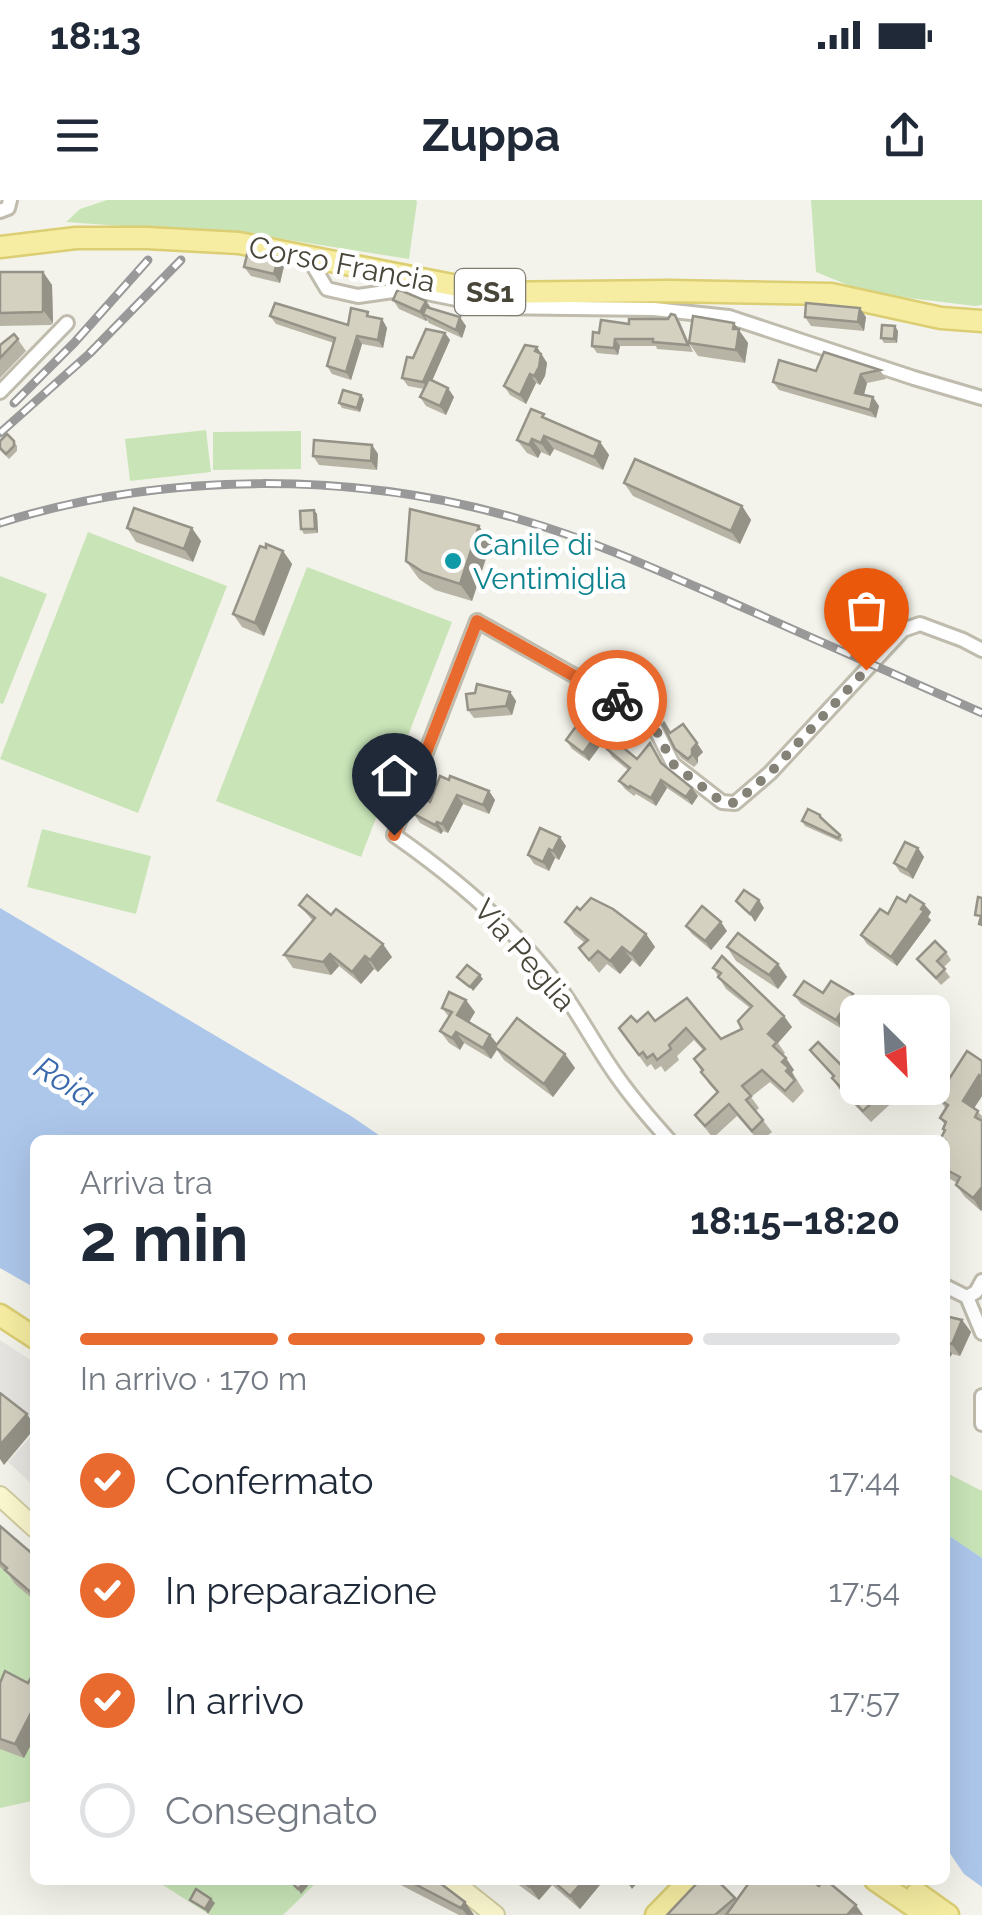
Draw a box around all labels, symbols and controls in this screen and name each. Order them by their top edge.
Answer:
text: 18:13 [50,13,141,58]
icon: menu [50,108,105,163]
icon: share [877,108,932,163]
text: Zuppa [422,109,560,162]
street label: Corso Francia [246,229,438,299]
road number: SS1 [455,269,525,315]
place label: Canile di Ventimiglia [473,527,627,596]
marker: Canile di Ventimiglia [442,550,464,572]
pin [824,568,909,671]
icon: bag [839,583,894,638]
courier [567,650,667,750]
icon: bike [590,673,645,728]
pin [352,733,437,836]
icon: home [367,748,422,803]
street label: Via Peglia [467,892,583,1018]
north arrow [840,995,950,1105]
map controls [840,995,950,1105]
water label: Roia [28,1048,102,1114]
text: Arriva tra [80,1164,213,1201]
text: 18:15–18:20 [690,1198,900,1243]
text: 2 min [80,1200,249,1276]
text: In arrivo · 170 m [80,1360,307,1397]
icon: check [80,1453,135,1508]
text: Confermato [165,1458,374,1503]
text: 17:44 [828,1462,900,1499]
icon: check [80,1563,135,1618]
text: In preparazione [165,1568,437,1613]
text: 17:54 [828,1572,900,1609]
icon: check [80,1673,135,1728]
text: In arrivo [165,1678,304,1723]
text: 17:57 [829,1682,900,1719]
text: Consegnato [165,1788,378,1833]

